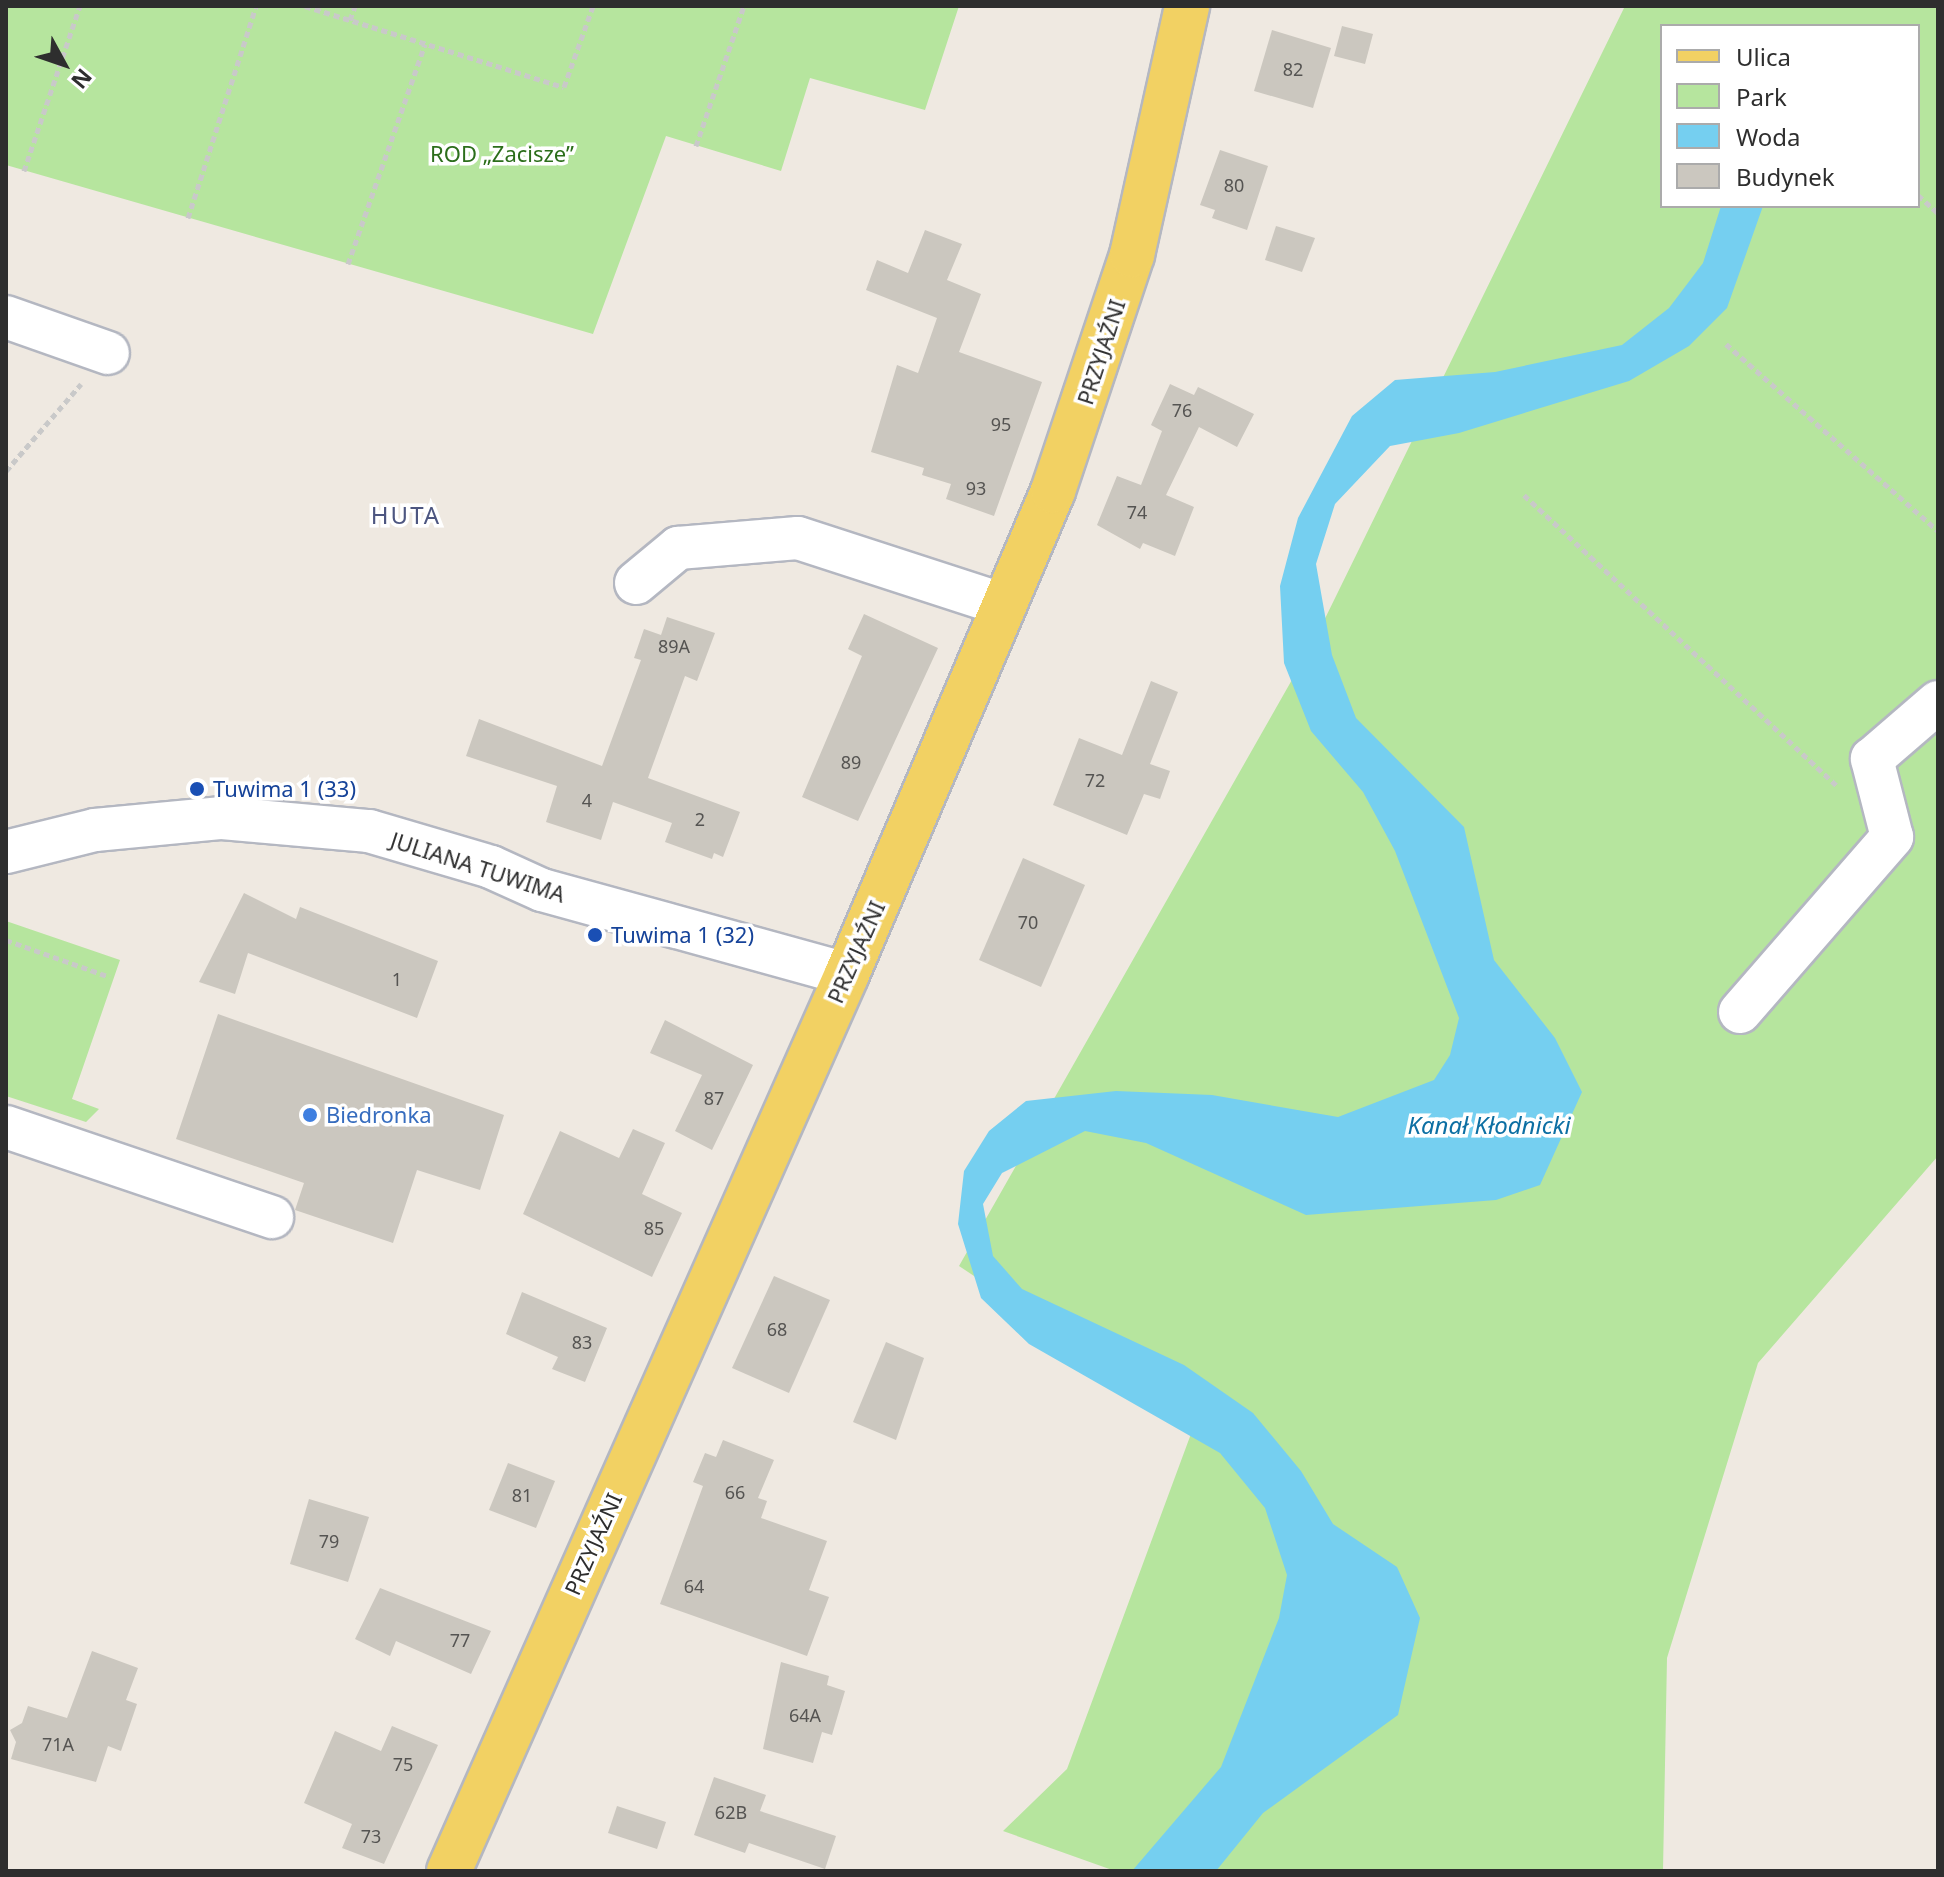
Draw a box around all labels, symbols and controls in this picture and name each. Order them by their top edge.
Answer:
north arrow [24,24,104,104]
legend [1660,24,1920,208]
text: Ulica [1736,40,1791,73]
house number: 82 [1283,58,1303,80]
text: N [65,63,100,96]
text: Park [1736,80,1787,113]
text: Woda [1736,120,1801,153]
park label: ROD „Zacisze” [430,141,574,167]
text: Budynek [1736,160,1835,193]
house number: 80 [1224,174,1244,196]
street label: PRZYJAŹNI [1072,296,1130,408]
house number: 76 [1172,399,1192,421]
house number: 95 [991,413,1011,435]
house number: 93 [966,477,986,499]
district label: HUTA [371,501,441,529]
house number: 74 [1127,501,1147,523]
house number: 89A [658,635,690,657]
house number: 89 [841,751,861,773]
house number: 72 [1085,769,1105,791]
place label: Tuwima 1 (33) [213,776,356,802]
marker: Tuwima 1 (33) [188,780,206,798]
house number: 4 [582,789,592,811]
house number: 2 [695,808,705,830]
street label: JULIANA TUWIMA [387,826,569,908]
street label: PRZYJAŹNI [822,897,890,1007]
house number: 70 [1018,911,1038,933]
place label: Tuwima 1 (32) [611,922,754,948]
marker: Tuwima 1 (32) [586,926,604,944]
house number: 1 [392,968,402,990]
house number: 87 [704,1087,724,1109]
place label: Biedronka [326,1102,432,1128]
marker: Biedronka [301,1106,319,1124]
water label: Kanał Kłodnicki [1407,1111,1571,1139]
house number: 85 [644,1217,664,1239]
house number: 68 [767,1318,787,1340]
house number: 83 [572,1331,592,1353]
house number: 66 [725,1481,745,1503]
house number: 81 [512,1484,532,1506]
street label: PRZYJAŹNI [559,1489,627,1599]
house number: 79 [319,1530,339,1552]
house number: 64 [684,1575,704,1597]
house number: 77 [450,1629,470,1651]
house number: 64A [789,1704,821,1726]
house number: 71A [42,1733,74,1755]
house number: 75 [393,1753,413,1775]
house number: 62B [715,1801,747,1823]
house number: 73 [361,1825,381,1847]

